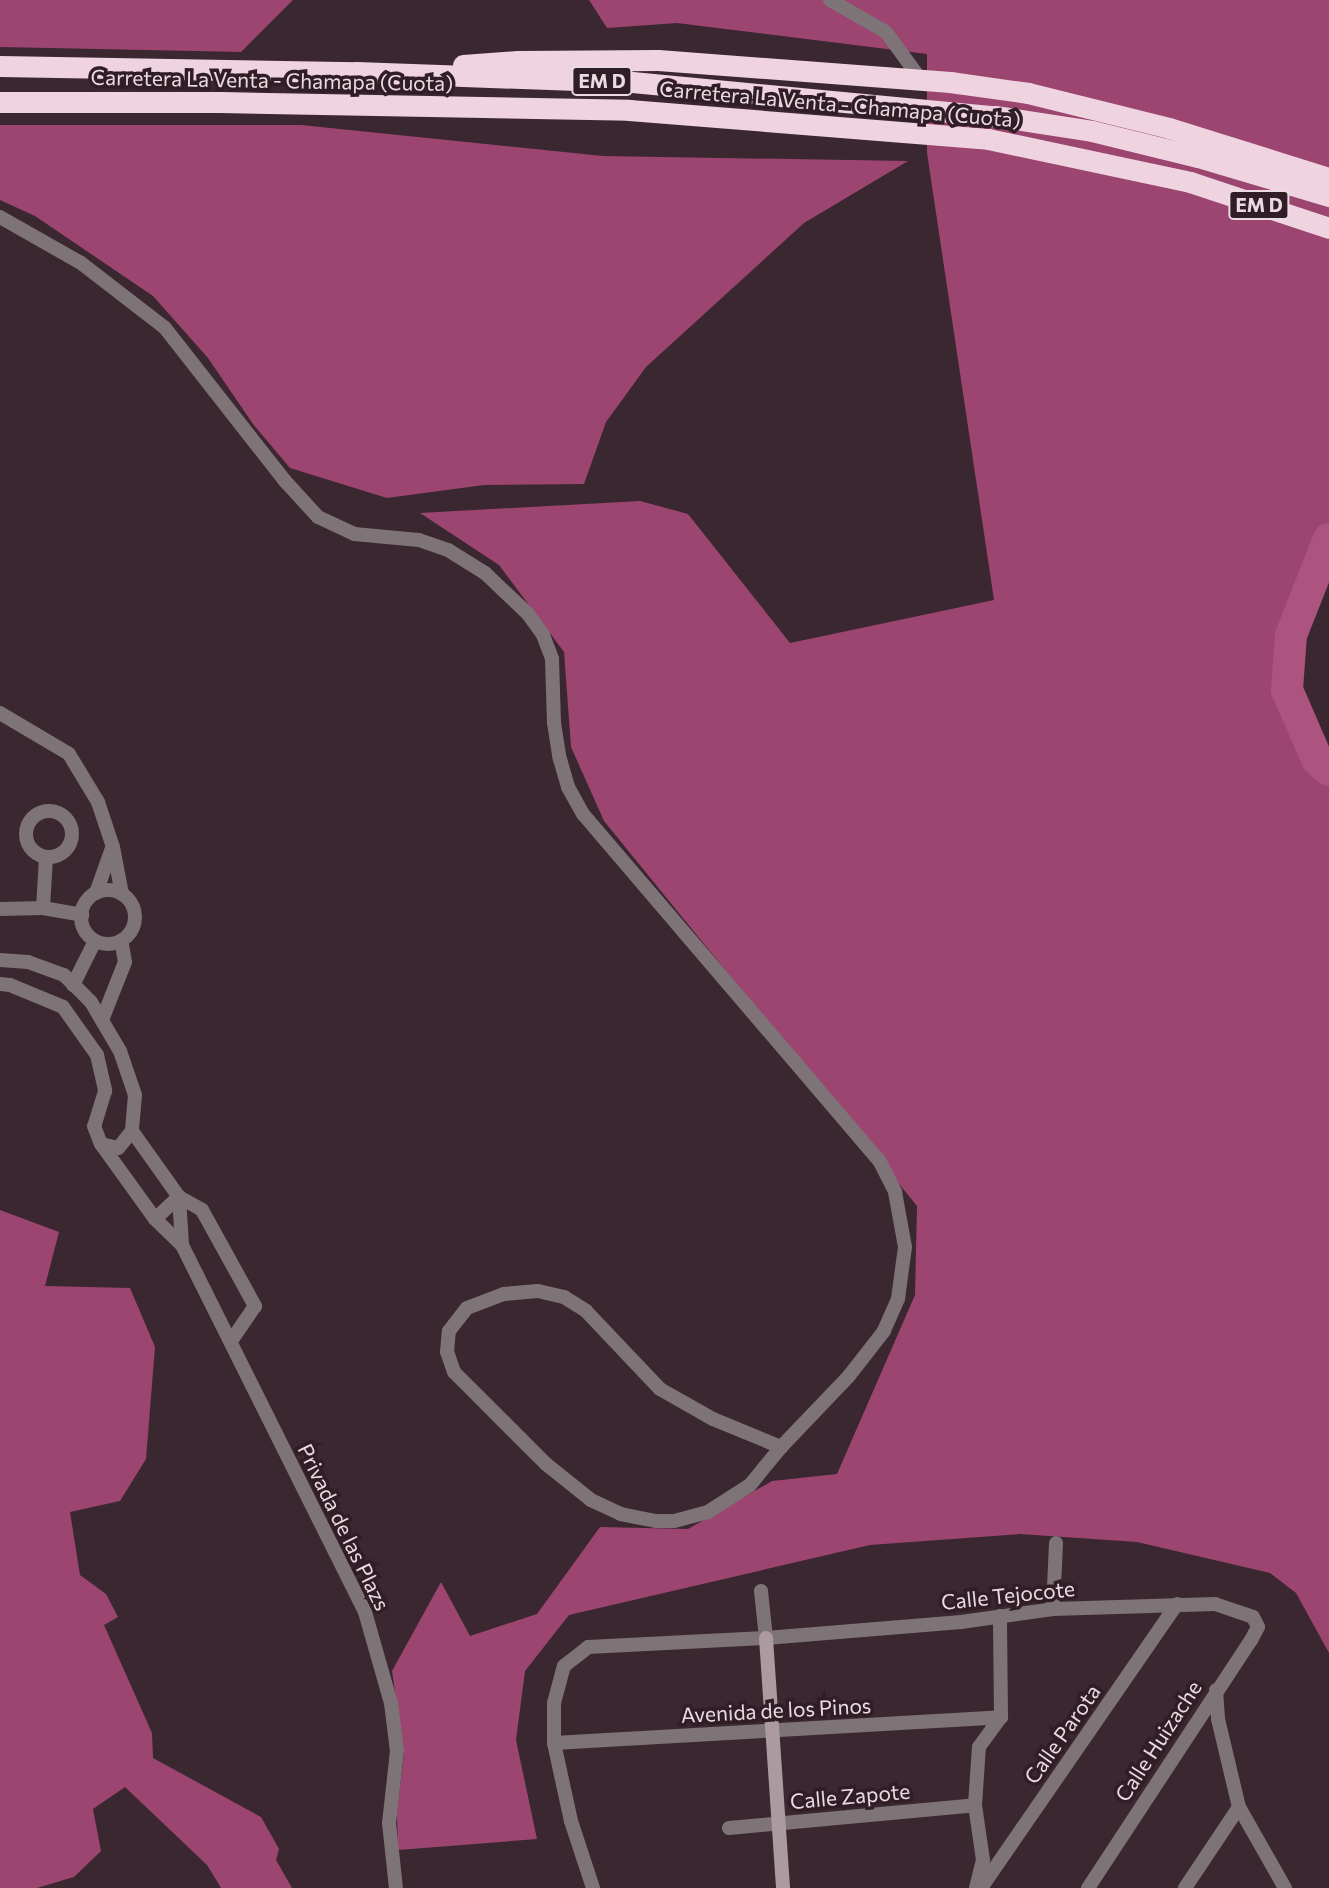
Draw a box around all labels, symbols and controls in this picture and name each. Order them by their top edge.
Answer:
street label: Carretera La Venta - Chamapa (Cuota) [90,64,454,96]
road number: EM D [570,66,634,96]
street label: Carretera La Venta - Chamapa (Cuota) [658,76,1022,132]
road number: EM D [1228,190,1290,220]
street label: Privada de las Plazs [293,1440,395,1614]
street label: Calle Tejocote [940,1575,1076,1615]
street label: Calle Huizache [1110,1676,1206,1806]
street label: Calle Parota [1019,1680,1105,1788]
street label: Avenida de los Pinos [680,1692,872,1728]
street label: Calle Zapote [789,1778,911,1814]

